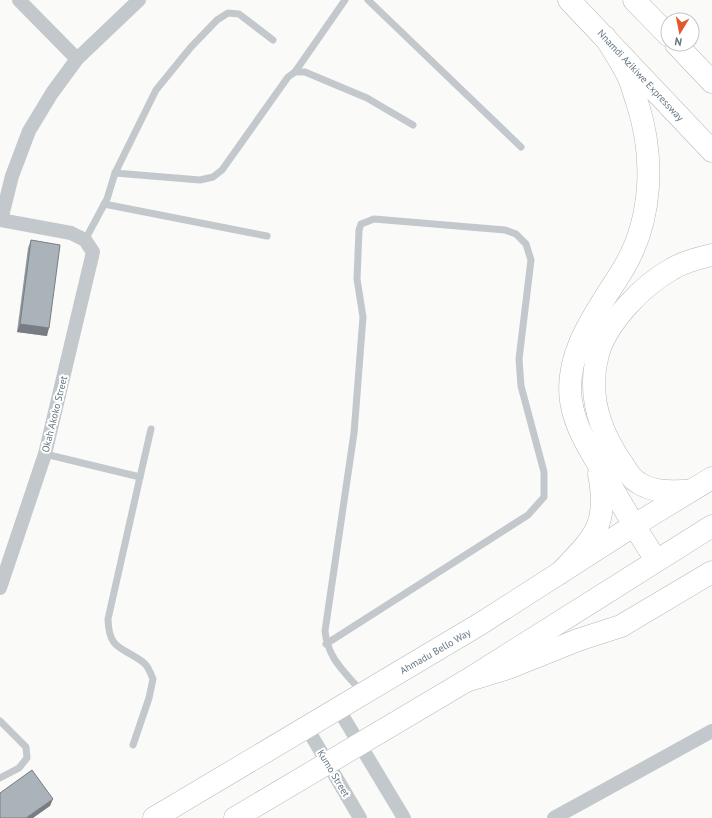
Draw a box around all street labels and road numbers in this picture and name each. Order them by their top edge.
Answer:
street label: Nnamdi Azikiwe Expressway [595,27,687,123]
street label: Okah Akoko Street [39,374,70,454]
street label: Ahmadu Bello Way [397,626,473,677]
street label: Kumo Street [314,747,353,800]

